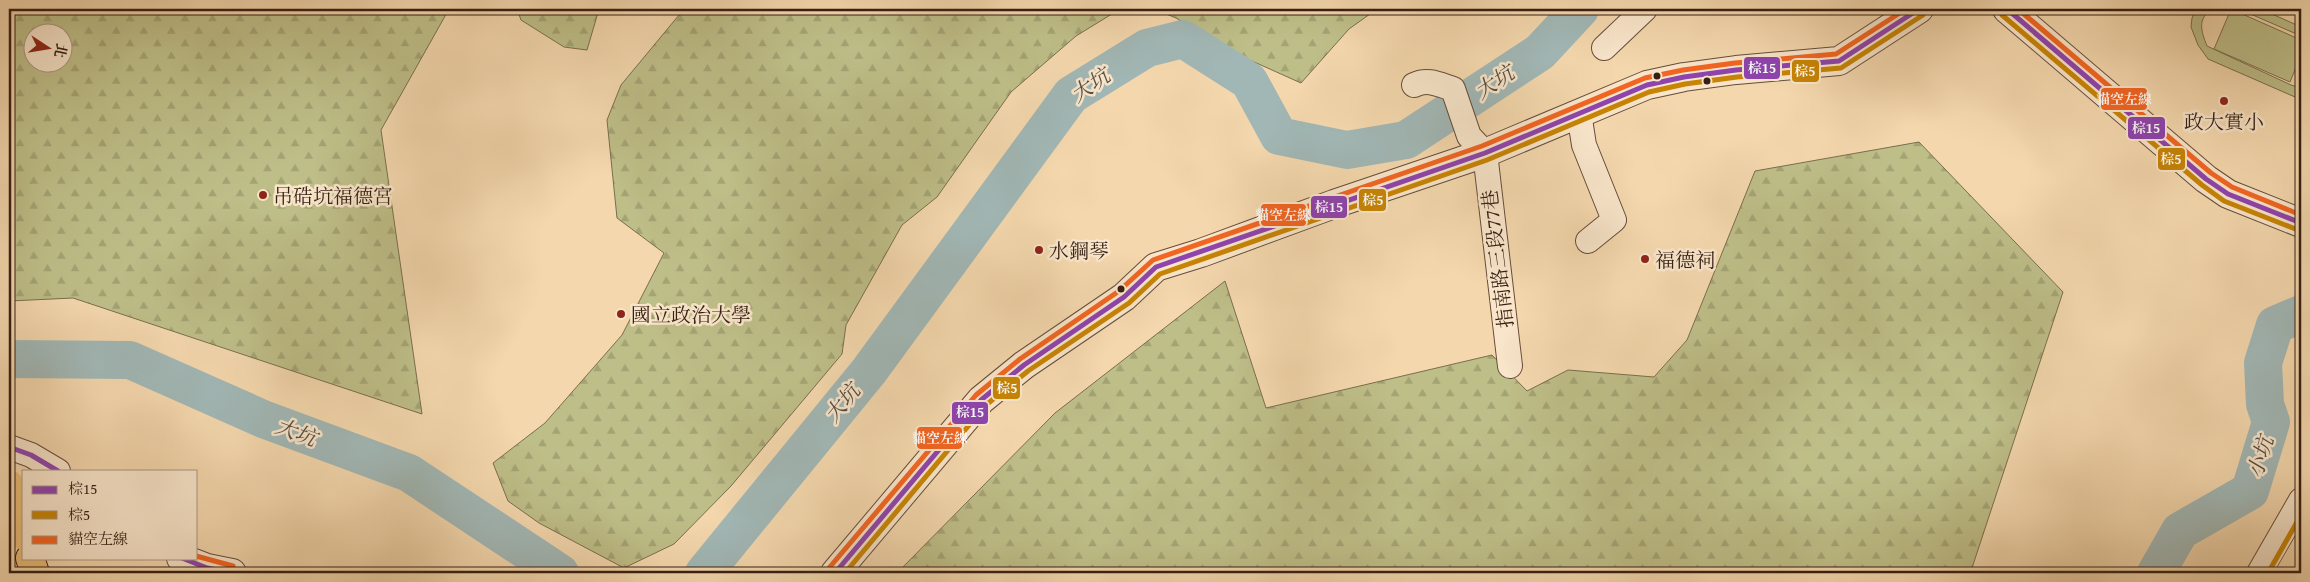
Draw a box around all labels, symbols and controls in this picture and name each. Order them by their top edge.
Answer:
north arrow [22,22,72,72]
text: 北 [49,42,72,60]
water label: 大坑 [1468,56,1523,107]
line badge: 棕15 [1743,56,1781,80]
text: 棕15 [1748,58,1776,78]
water label: 大坑 [1064,59,1119,110]
line badge: 棕5 [1791,59,1820,83]
text: 棕5 [1794,61,1816,81]
unlabelled marker [1652,71,1662,81]
unlabelled marker [1702,76,1712,86]
line badge: 貓空左線 [2100,87,2148,111]
text: 貓空左線 [2096,89,2152,109]
marker: 政大實小 [2218,95,2230,107]
place label: 政大實小 [2184,107,2264,136]
line badge: 棕15 [2127,116,2166,140]
text: 棕15 [2132,118,2160,138]
line badge: 棕5 [2157,147,2186,171]
text: 棕5 [2160,149,2182,169]
place label: 吊硞坑福德宮 [273,181,393,210]
line badge: 棕5 [1358,188,1387,212]
street label: 指南路三段77巷 [1474,188,1520,330]
marker: 吊硞坑福德宮 [257,189,269,201]
text: 棕5 [1362,190,1384,210]
line badge: 棕15 [1310,195,1348,219]
text: 棕15 [1315,197,1343,217]
line badge: 貓空左線 [1260,203,1307,227]
text: 貓空左線 [1255,205,1311,225]
place label: 水鋼琴 [1049,236,1109,265]
marker: 水鋼琴 [1033,244,1045,256]
place label: 福德祠 [1655,245,1715,274]
marker: 福德祠 [1639,253,1651,265]
unlabelled marker [1116,284,1126,294]
place label: 國立政治大學 [631,300,751,329]
marker: 國立政治大學 [615,308,627,320]
water label: 大坑 [817,375,869,429]
line badge: 棕5 [992,376,1021,400]
text: 棕5 [996,378,1018,398]
line badge: 棕15 [951,401,989,425]
text: 棕15 [956,402,984,422]
water label: 大坑 [271,410,324,455]
line badge: 貓空左線 [916,426,963,450]
text: 貓空左線 [912,428,968,448]
water label: 小坑 [2239,430,2282,482]
legend [22,470,198,560]
text: 棕15 [68,478,97,499]
text: 棕5 [68,504,90,525]
text: 貓空左線 [68,528,128,549]

